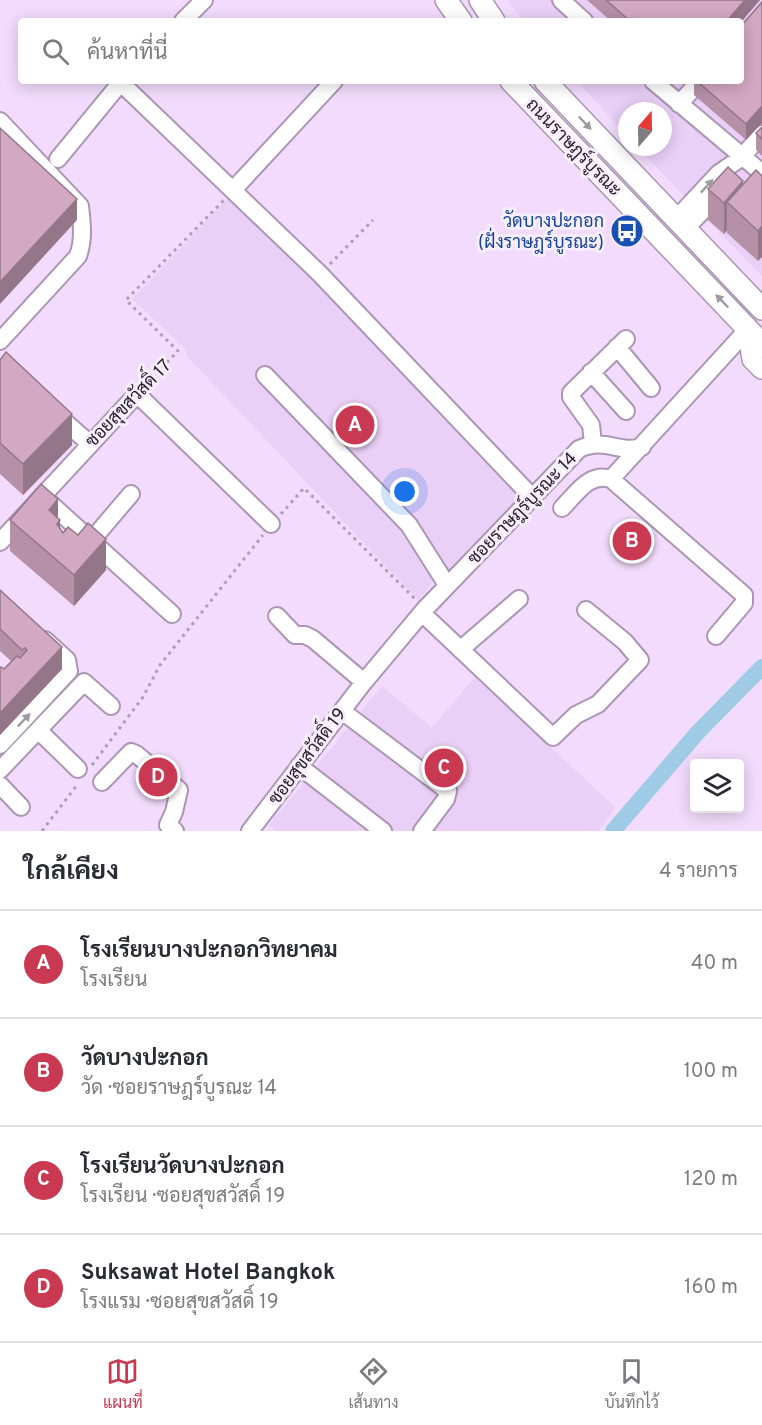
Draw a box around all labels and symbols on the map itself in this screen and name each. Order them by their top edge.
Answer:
street label: ถนนราษฎร์บูรณะ [520,92,628,202]
north arrow [618,102,672,156]
one-way arrow [578,116,592,131]
one-way arrow [700,179,713,194]
place label: วัดบางปะกอก (ฝั่งราษฎร์บูรณะ) [478,210,604,255]
bus stop icon: วัดบางปะกอก (ฝั่งราษฎร์บูรณะ) [609,213,645,249]
one-way arrow [715,295,729,309]
street label: ซอยสุขสวัสดิ์ 17 [77,351,177,453]
pin: A [336,402,374,448]
street label: ซอยราษฎร์บูรณะ 14 [461,446,583,570]
your location [390,477,419,506]
pin: B [612,518,652,564]
street label: ซอยสุขสวัสดิ์ 19 [259,700,352,810]
one-way arrow [17,713,30,728]
pin: C [424,746,464,790]
pin: D [138,754,178,800]

